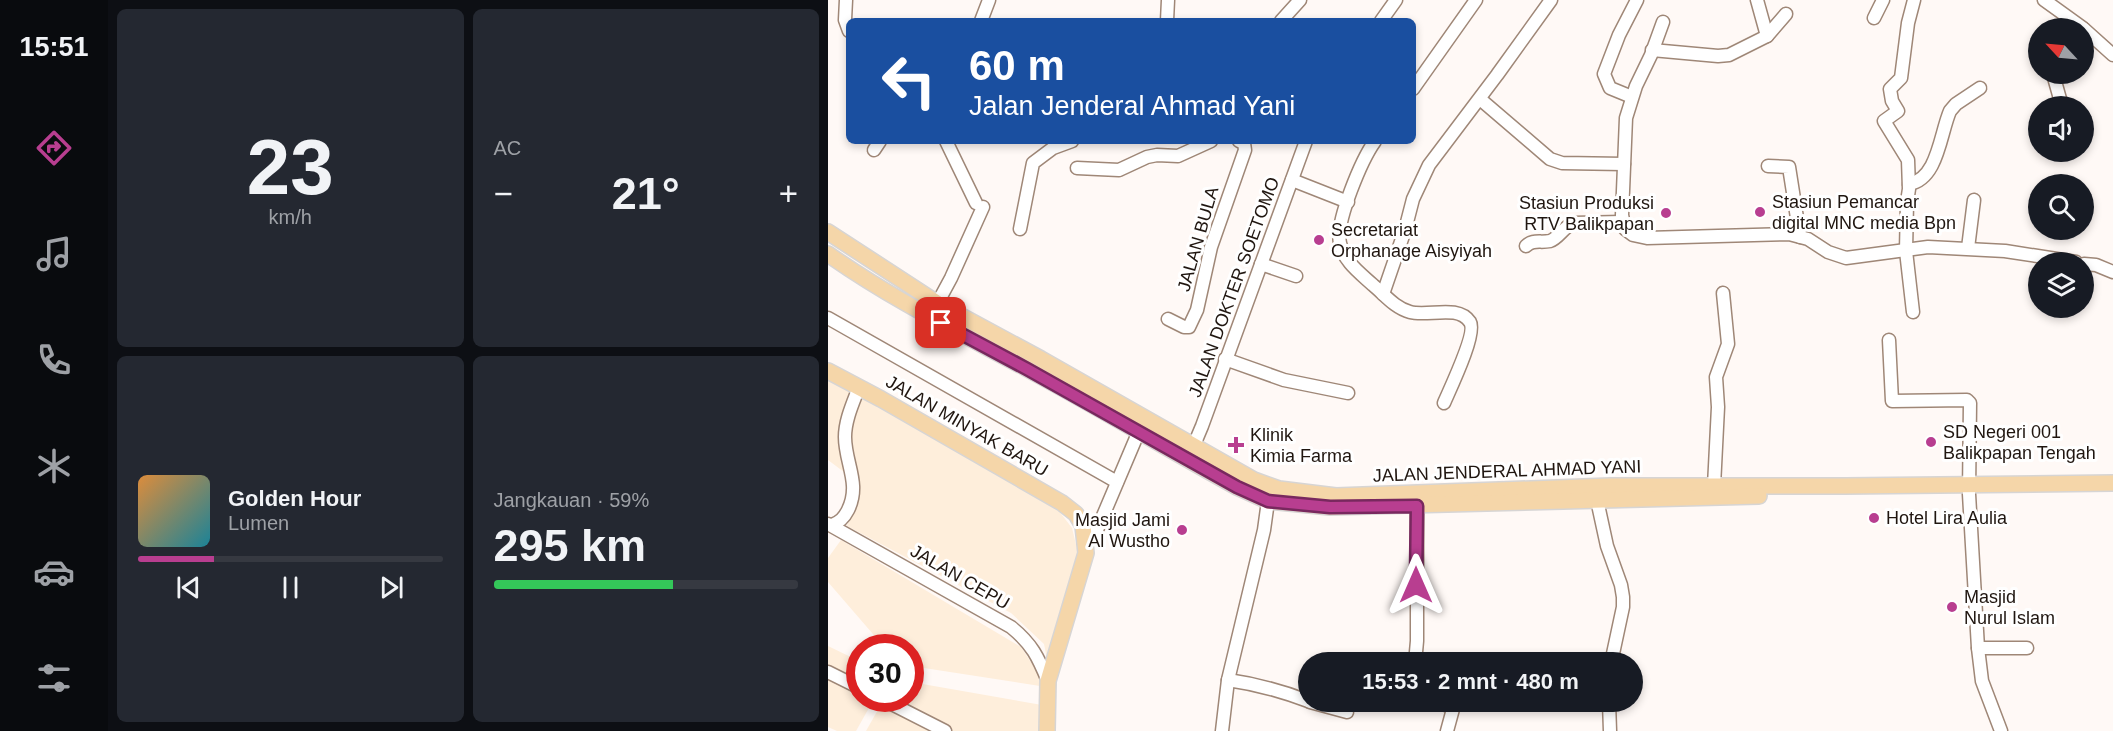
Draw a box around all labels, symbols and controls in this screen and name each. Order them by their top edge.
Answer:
north arrow [2028,18,2094,84]
map controls [2028,18,2094,318]
text: 15:51 [19,32,89,62]
icon: left [870,42,948,120]
text: 60 m [969,42,1065,89]
text: Jalan Jenderal Ahmad Yani [969,91,1295,121]
button: sound [2028,96,2094,162]
text: 23 [247,123,334,211]
icon: directions [33,127,75,169]
text: AC [494,137,521,159]
text: 21° [612,168,680,219]
street label: JALAN DOKTER SOETOMO [1185,174,1283,400]
button: search [2028,174,2094,240]
text: − [494,175,513,212]
text: + [779,175,798,212]
street label: JALAN BULA [1173,184,1223,294]
place label: Stasiun Pemancar digital MNC media Bpn [1772,192,1956,233]
place label: Stasiun Produksi RTV Balikpapan [1519,193,1654,234]
marker: Stasiun Pemancar digital MNC media Bpn [1753,205,1767,219]
text: km/h [269,206,312,228]
marker: Stasiun Produksi RTV Balikpapan [1659,206,1673,220]
place label: Secretariat Orphanage Aisyiyah [1331,220,1492,261]
icon: music [33,233,75,275]
marker: Secretariat Orphanage Aisyiyah [1312,233,1326,247]
button: layers [2028,252,2094,318]
pin [915,297,966,348]
icon: arrive [924,306,957,339]
icon: phone [33,339,75,381]
street label: JALAN MINYAK BARU [882,371,1052,481]
place label: SD Negeri 001 Balikpapan Tengah [1943,422,2096,463]
place label: Klinik Kimia Farma [1250,425,1353,466]
marker: SD Negeri 001 Balikpapan Tengah [1924,435,1938,449]
marker: Klinik Kimia Farma [1227,436,1245,454]
icon: climate [33,445,75,487]
street label: JALAN JENDERAL AHMAD YANI [1372,456,1642,486]
text: Golden Hour [228,486,361,511]
text: Jangkauan · 59% [494,489,649,511]
place label: Hotel Lira Aulia [1886,508,2008,528]
place label: Masjid Jami Al Wustho [1075,510,1170,551]
marker: Hotel Lira Aulia [1867,511,1881,525]
text: Lumen [228,512,289,534]
text: 295 km [494,520,646,571]
marker: Masjid Jami Al Wustho [1175,523,1189,537]
street label: JALAN CEPU [907,541,1013,613]
icon: car [33,551,75,593]
position arrow [1384,553,1448,617]
icon: previous [172,571,205,604]
icon: pause [274,571,307,604]
icon: next [375,571,408,604]
place label: Masjid Nurul Islam [1964,587,2055,628]
marker: Masjid Nurul Islam [1945,600,1959,614]
speed limit sign: 30 [846,634,924,712]
icon: filters [33,657,75,699]
text: 15:53 · 2 mnt · 480 m [1362,669,1579,694]

